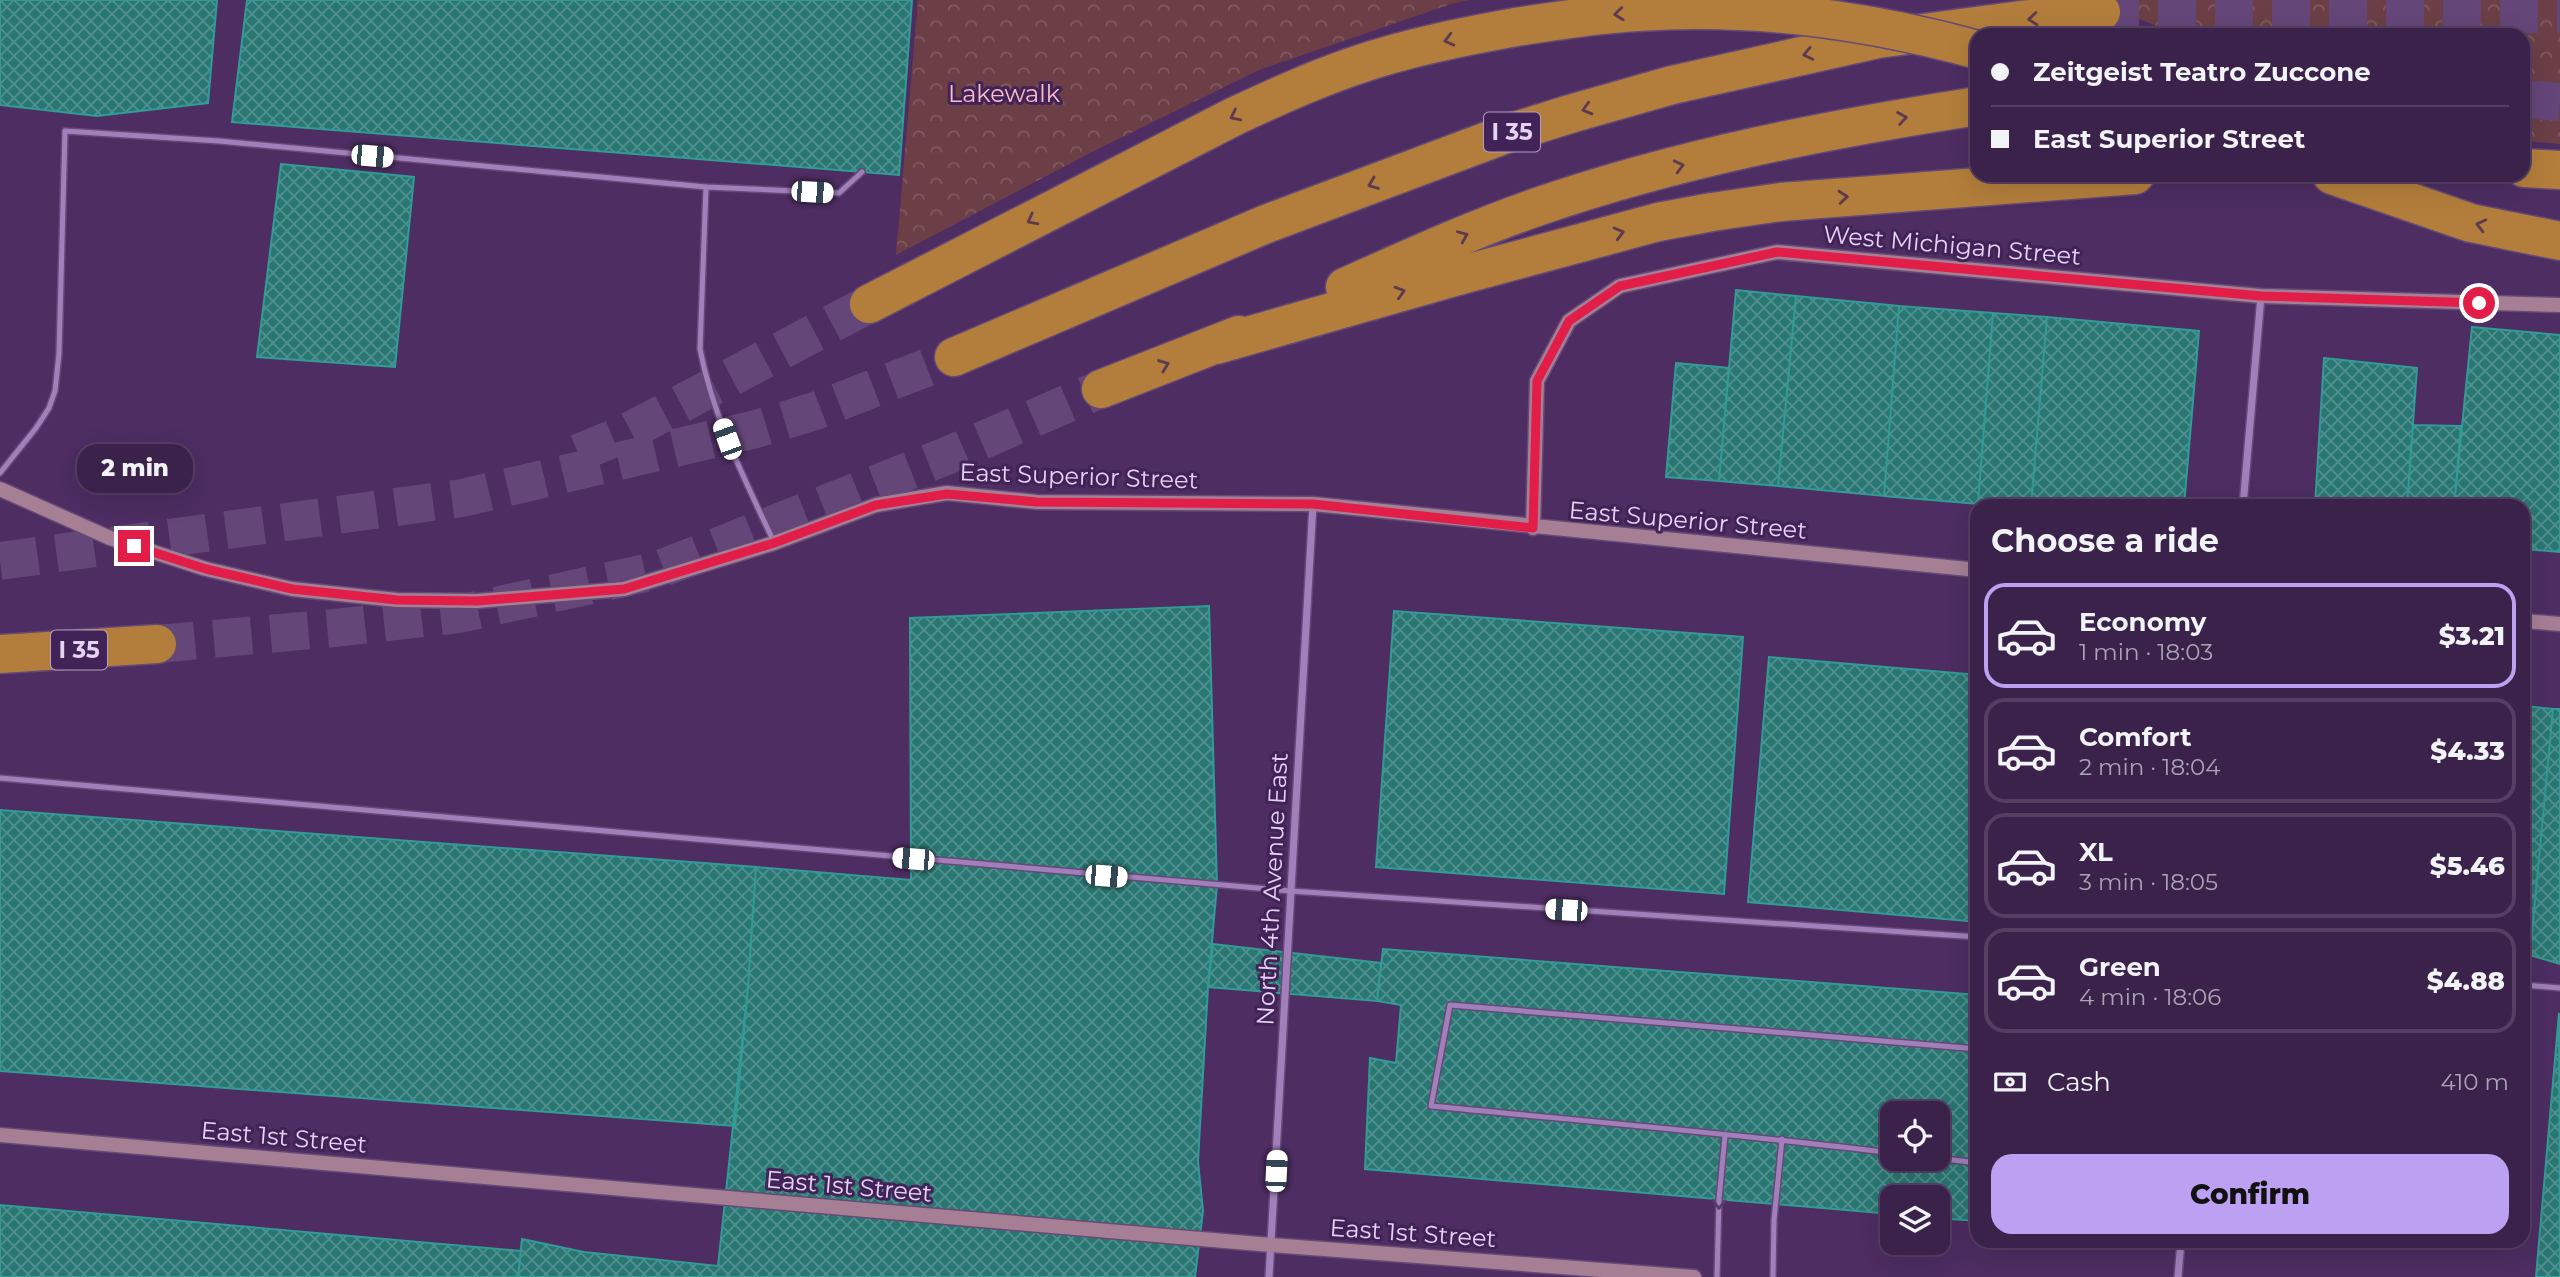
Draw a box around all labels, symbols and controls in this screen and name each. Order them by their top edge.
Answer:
one-way arrow [1613,6,1625,21]
one-way arrow [2027,11,2038,26]
one-way arrow [1443,32,1455,46]
one-way arrow [1802,46,1814,61]
text: Zeitgeist Teatro Zuccone [2033,56,2371,88]
park label: Lakewalk [948,79,1061,108]
one-way arrow [1582,100,1594,115]
one-way arrow [1230,108,1242,122]
one-way arrow [1896,111,1908,126]
road number: I 35 [1484,113,1540,152]
text: East Superior Street [2033,123,2305,155]
car [351,144,394,168]
one-way arrow [1673,160,1685,174]
one-way arrow [1367,176,1379,190]
car [791,180,834,204]
one-way arrow [1838,190,1849,205]
one-way arrow [1027,211,1040,225]
street label: West Michigan Street [1822,219,2082,271]
one-way arrow [2475,219,2487,234]
one-way arrow [1613,227,1625,241]
one-way arrow [1456,230,1468,244]
one-way arrow [1393,286,1405,301]
route start [2463,287,2495,319]
one-way arrow [1158,359,1170,373]
car [710,416,745,462]
callout: 2 min [76,444,192,494]
text: 2 min [101,454,169,482]
street label: East Superior Street [959,457,1199,495]
street label: East Superior Street [1568,495,1808,545]
text: Choose a ride [1991,521,2219,560]
route end [118,530,150,562]
icon: car [1995,604,2058,667]
text: Economy [2079,606,2206,638]
text: $3.21 [2439,620,2505,652]
road number: I 35 [51,630,107,670]
text: 1 min · 18:03 [2079,638,2213,666]
icon: car [1995,719,2058,782]
text: Comfort [2079,721,2191,753]
text: $4.33 [2430,735,2505,767]
street label: North 4th Avenue East [1250,752,1294,1026]
text: 2 min · 18:04 [2079,753,2220,781]
icon: car [1995,834,2058,897]
text: XL [2079,836,2113,868]
car [892,847,935,871]
text: $5.46 [2430,850,2505,882]
car [1085,864,1128,888]
text: 3 min · 18:05 [2079,868,2218,896]
car [1545,898,1588,922]
icon: car [1995,949,2058,1012]
text: Green [2079,951,2161,983]
text: $4.88 [2427,965,2505,997]
text: 4 min · 18:06 [2079,983,2221,1011]
icon: cash [1991,1063,2029,1101]
text: Cash [2047,1066,2111,1098]
text: 410 m [2440,1068,2509,1096]
map controls [1880,1101,1950,1255]
button: locate [1880,1101,1950,1171]
street label: East 1st Street [200,1115,369,1159]
car [1265,1149,1288,1193]
button: Confirm [1991,1154,2509,1234]
street label: East 1st Street [765,1164,934,1208]
button: layers [1880,1185,1950,1255]
one-way arrow [1712,1199,1727,1210]
street label: East 1st Street [1329,1213,1497,1253]

